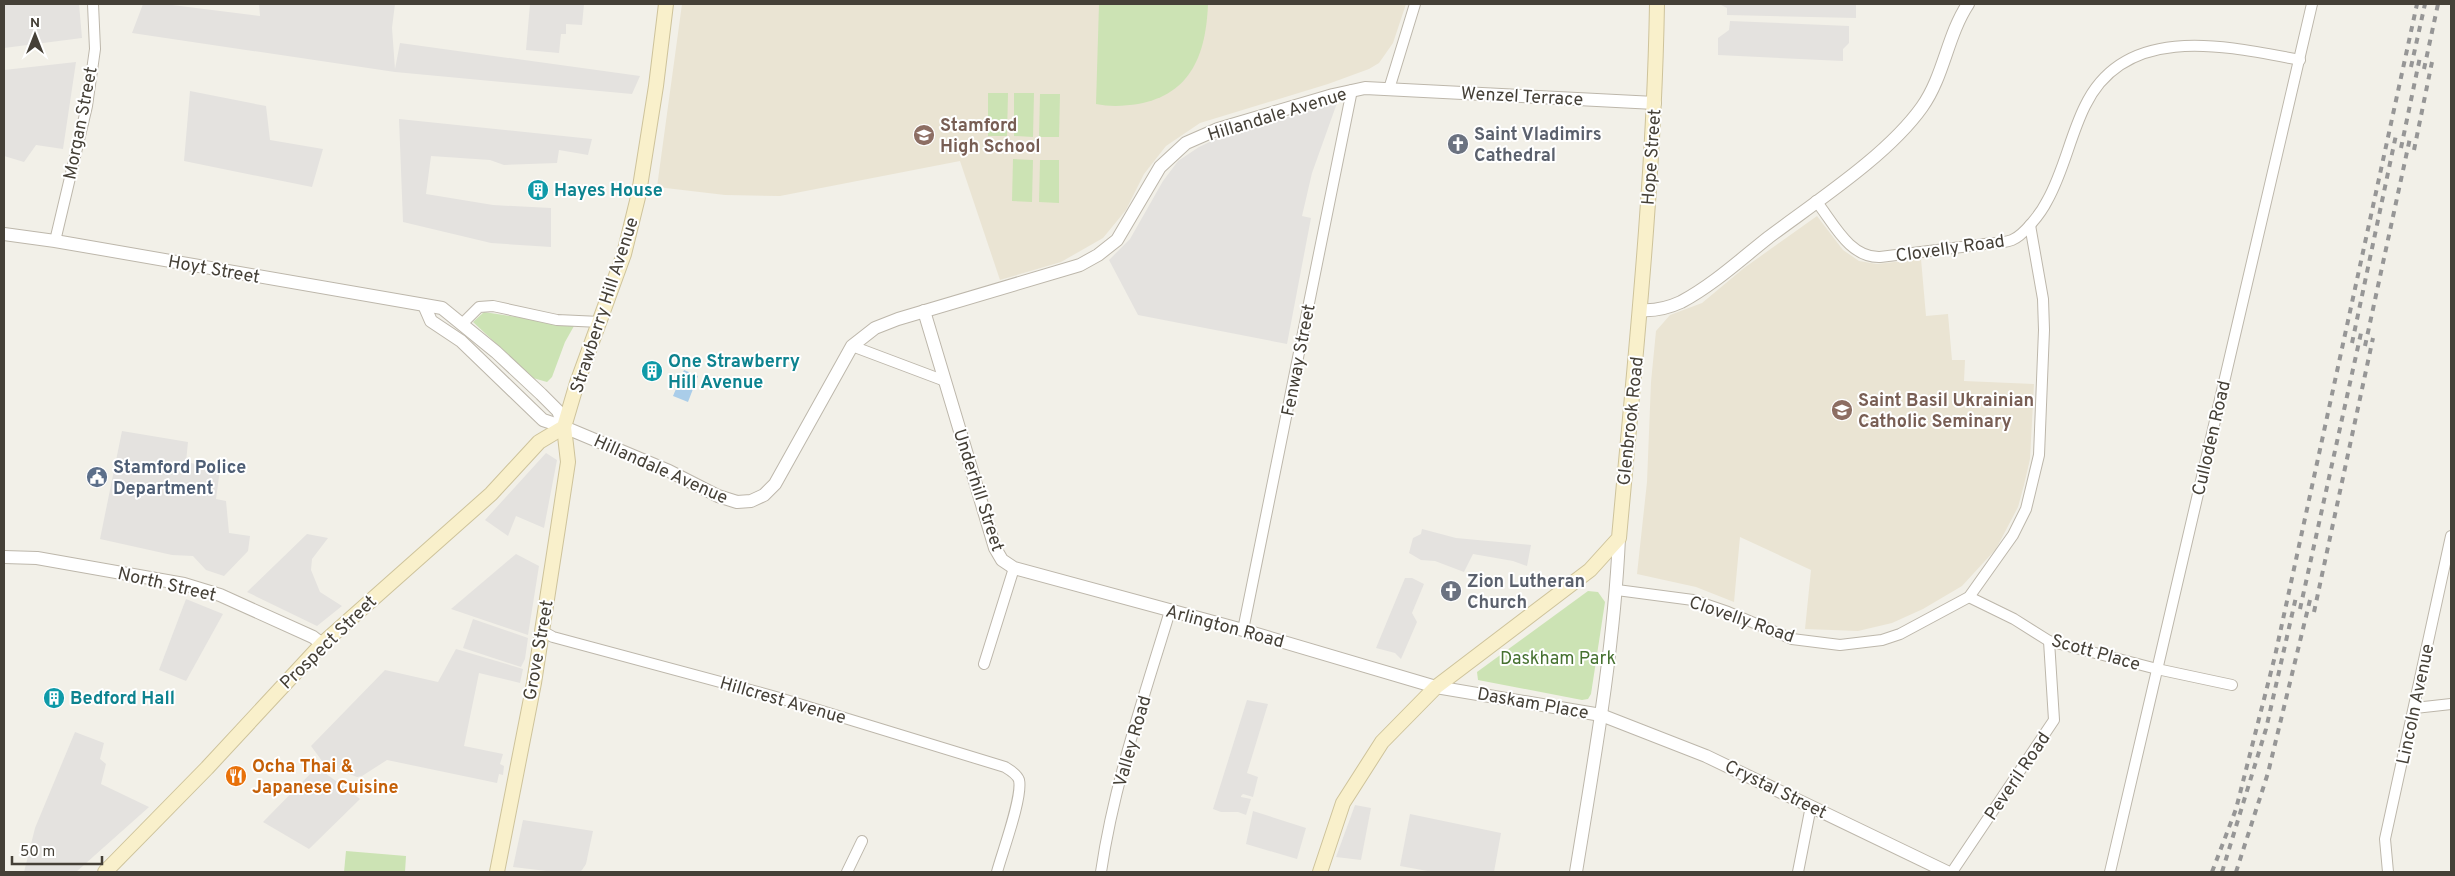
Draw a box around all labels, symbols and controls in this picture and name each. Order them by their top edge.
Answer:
north arrow [10,10,60,60]
text: N [30,15,40,32]
street label: Morgan Street [59,65,104,182]
street label: Hillandale Avenue [1205,83,1350,148]
street label: Wenzel Terrace [1460,83,1584,112]
street label: Hope Street [1638,108,1667,206]
place label: Stamford High School [940,115,1041,159]
school or university icon: Stamford High School [912,123,936,147]
place label: Saint Vladimirs Cathedral [1474,124,1602,168]
church icon: Saint Vladimirs Cathedral [1446,132,1470,156]
building icon: Hayes House [526,178,550,202]
place label: Hayes House [554,180,663,203]
street label: Strawberry Hill Avenue [566,214,645,396]
street label: Clovelly Road [1894,230,2006,269]
street label: Hoyt Street [166,251,261,290]
street label: Fenway Street [1277,302,1322,418]
place label: One Strawberry Hill Avenue [668,351,800,395]
street label: Glenbrook Road [1613,356,1650,487]
building icon: One Strawberry Hill Avenue [640,359,664,383]
street label: Culloden Road [2188,378,2237,498]
place label: Saint Basil Ukrainian Catholic Seminary [1858,390,2034,434]
school or university icon: Saint Basil Ukrainian Catholic Seminary [1830,398,1854,422]
street label: Underhill Street [947,426,1008,555]
street label: Hillandale Avenue [590,431,731,510]
place label: Stamford Police Department [113,457,246,501]
public building icon: Stamford Police Department [85,465,109,489]
street label: North Street [115,563,218,608]
place label: Zion Lutheran Church [1467,571,1585,615]
church icon: Zion Lutheran Church [1439,579,1463,603]
street label: Prospect Street [276,591,382,695]
street label: Clovelly Road [1686,592,1797,649]
street label: Grove Street [519,598,560,702]
street label: Arlington Road [1163,601,1286,654]
street label: Scott Place [2048,630,2143,677]
street label: Lincoln Avenue [2392,642,2440,767]
park label: Daskham Park [1500,648,1616,671]
street label: Hillcrest Avenue [717,672,848,730]
street label: Daskam Place [1475,683,1590,726]
building icon: Bedford Hall [42,686,66,710]
place label: Bedford Hall [70,688,175,711]
street label: Valley Road [1109,693,1157,790]
street label: Peveril Road [1980,728,2056,825]
place label: Ocha Thai & Japanese Cuisine [252,756,399,800]
street label: Crystal Street [1720,756,1830,825]
restaurant icon: Ocha Thai & Japanese Cuisine [224,764,248,788]
scale bar [12,834,102,866]
text: 50 m [20,843,55,862]

